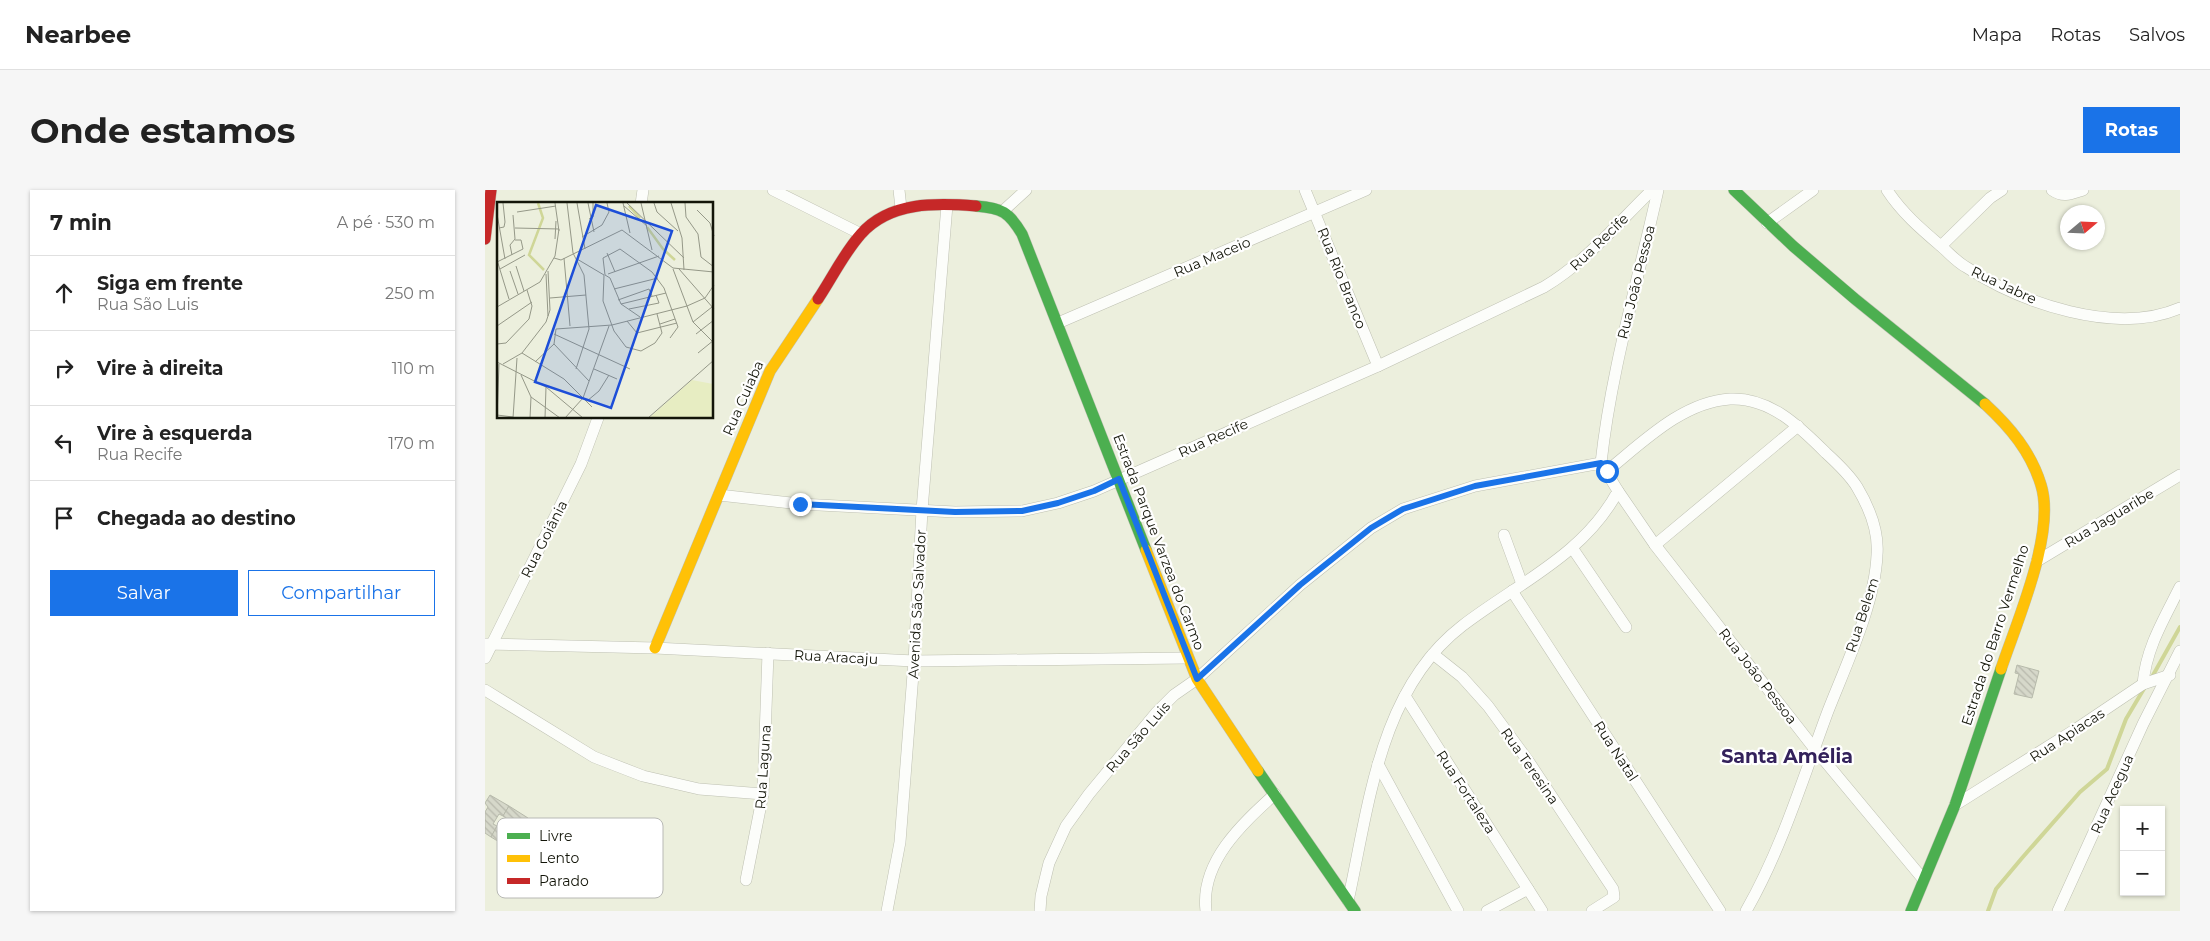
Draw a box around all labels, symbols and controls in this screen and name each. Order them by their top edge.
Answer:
text: Nearbee [25,20,131,49]
text: Mapa [1972,24,2022,46]
text: Rotas [2050,24,2101,46]
text: Salvos [2129,24,2185,46]
button: Rotas [2083,107,2180,153]
text: Onde estamos [30,109,295,152]
inset map [497,202,714,419]
north arrow [2060,205,2105,250]
text: 7 min [50,210,112,235]
street label: Rua Recife [1566,210,1632,274]
text: A pé · 530 m [337,213,435,232]
street label: Rua João Pessoa [1613,223,1659,341]
street label: Rua Rio Branco [1313,225,1371,331]
street label: Rua Maceio [1171,233,1253,281]
street label: Rua Jabre [1968,262,2040,308]
text: Siga em frente [97,272,243,295]
icon: ahead [50,279,78,307]
text: 250 m [385,284,435,303]
text: Rua São Luis [97,295,199,314]
icon: right [50,354,78,382]
text: Vire à direita [97,357,224,380]
street label: Rua Cuiaba [718,358,768,438]
text: 110 m [392,359,435,378]
street label: Rua Recife [1175,415,1251,461]
text: Vire à esquerda [97,422,252,445]
icon: left [50,429,78,457]
street label: Estrada Parque Varzea do Carmo [1109,431,1209,653]
text: 170 m [388,434,435,453]
text: Rua Recife [97,445,182,464]
route start [1596,460,1619,483]
street label: Rua Jaguaribe [2061,484,2157,552]
route end [789,493,812,516]
street label: Rua Goiânia [517,497,571,581]
icon: arrive [50,504,78,532]
text: Chegada ao destino [97,507,296,530]
street label: Avenida São Salvador [904,528,930,679]
street label: Estrada do Barro Vermelho [1957,542,2033,728]
button: Salvar [50,570,238,616]
button: Compartilhar [248,570,435,616]
street label: Rua Belem [1841,575,1883,655]
street label: Rua João Pessoa [1715,624,1801,728]
street label: Rua Aracaju [793,646,879,668]
street label: Rua São Luis [1102,697,1174,776]
street label: Rua Apiacas [2026,704,2108,766]
street label: Rua Natal [1590,717,1642,785]
street label: Rua Laguna [751,724,775,810]
street label: Rua Teresina [1497,724,1563,808]
district label: Santa Amélia [1721,745,1853,768]
street label: Rua Fortaleza [1432,747,1500,837]
street label: Rua Acegua [2087,752,2137,836]
map controls [2120,806,2165,896]
button: + [2120,806,2165,851]
legend [497,818,663,898]
text: Livre [539,827,573,845]
text: Lento [539,849,579,867]
button: − [2120,851,2165,896]
text: Parado [539,872,589,890]

